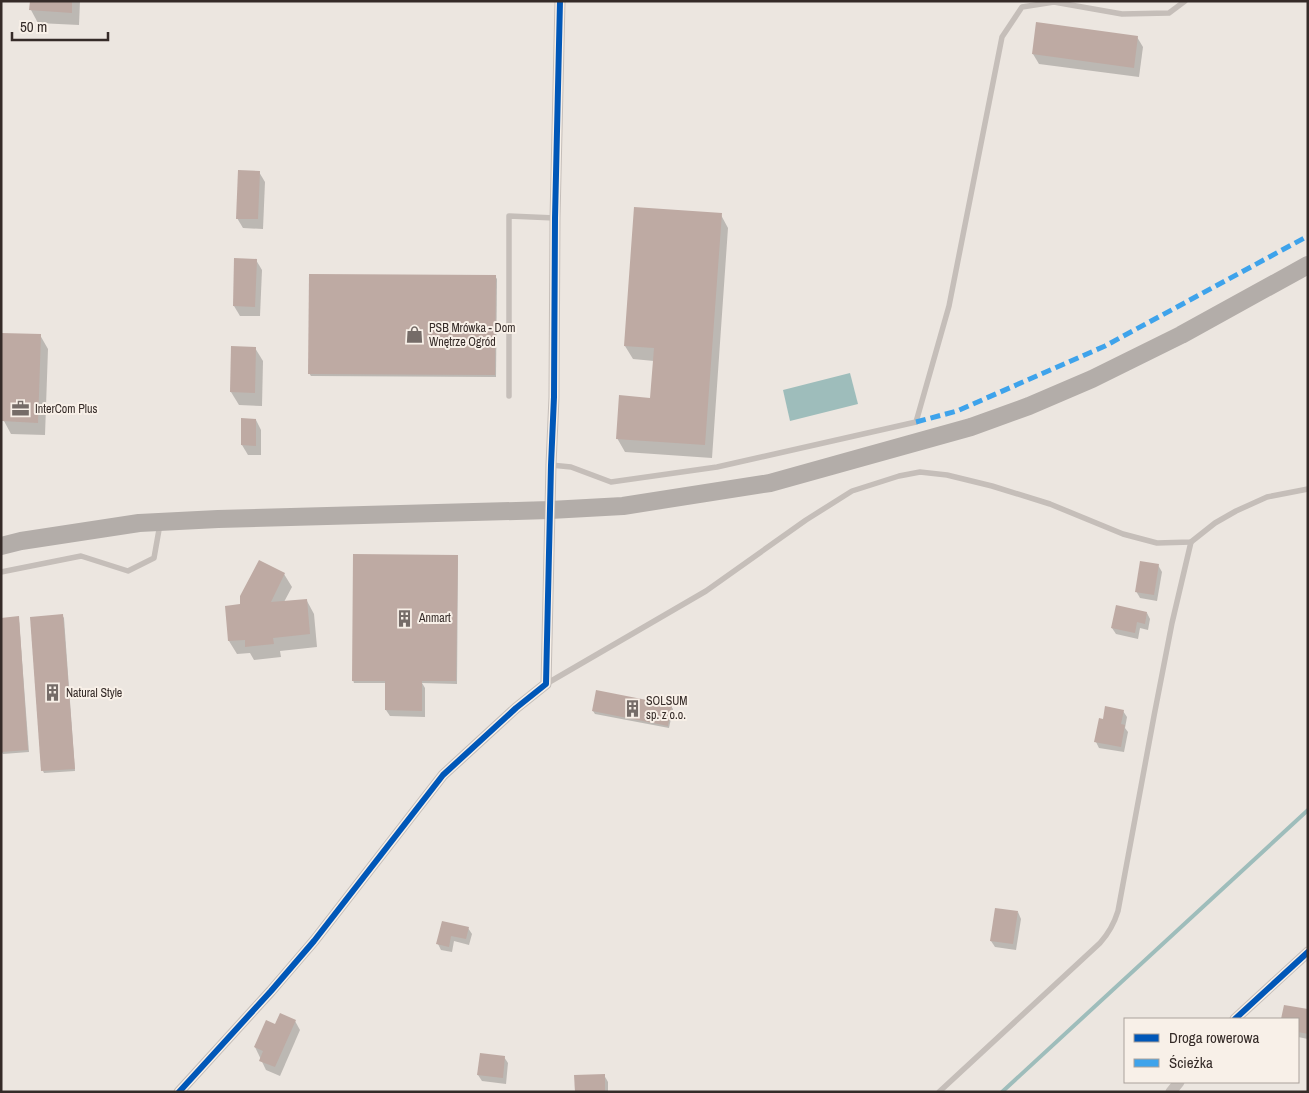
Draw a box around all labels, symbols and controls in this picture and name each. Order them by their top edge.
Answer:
scale bar [12,10,109,42]
text: 50 m [20,16,47,37]
place label: PSB Mrówka - Dom Wnętrze Ogród [429,320,515,350]
shop icon: PSB Mrówka - Dom Wnętrze Ogród [405,325,425,345]
office icon: InterCom Plus [11,399,31,419]
place label: InterCom Plus [35,401,97,417]
building icon: Anmart [395,608,415,628]
place label: Anmart [418,610,451,626]
building icon: Natural Style [42,683,62,703]
place label: Natural Style [66,685,122,701]
place label: SOLSUM sp. z o.o. [646,693,688,723]
building icon: SOLSUM sp. z o.o. [622,698,642,718]
legend [1124,1018,1299,1083]
text: Droga rowerowa [1169,1027,1259,1048]
text: Ścieżka [1169,1052,1213,1073]

